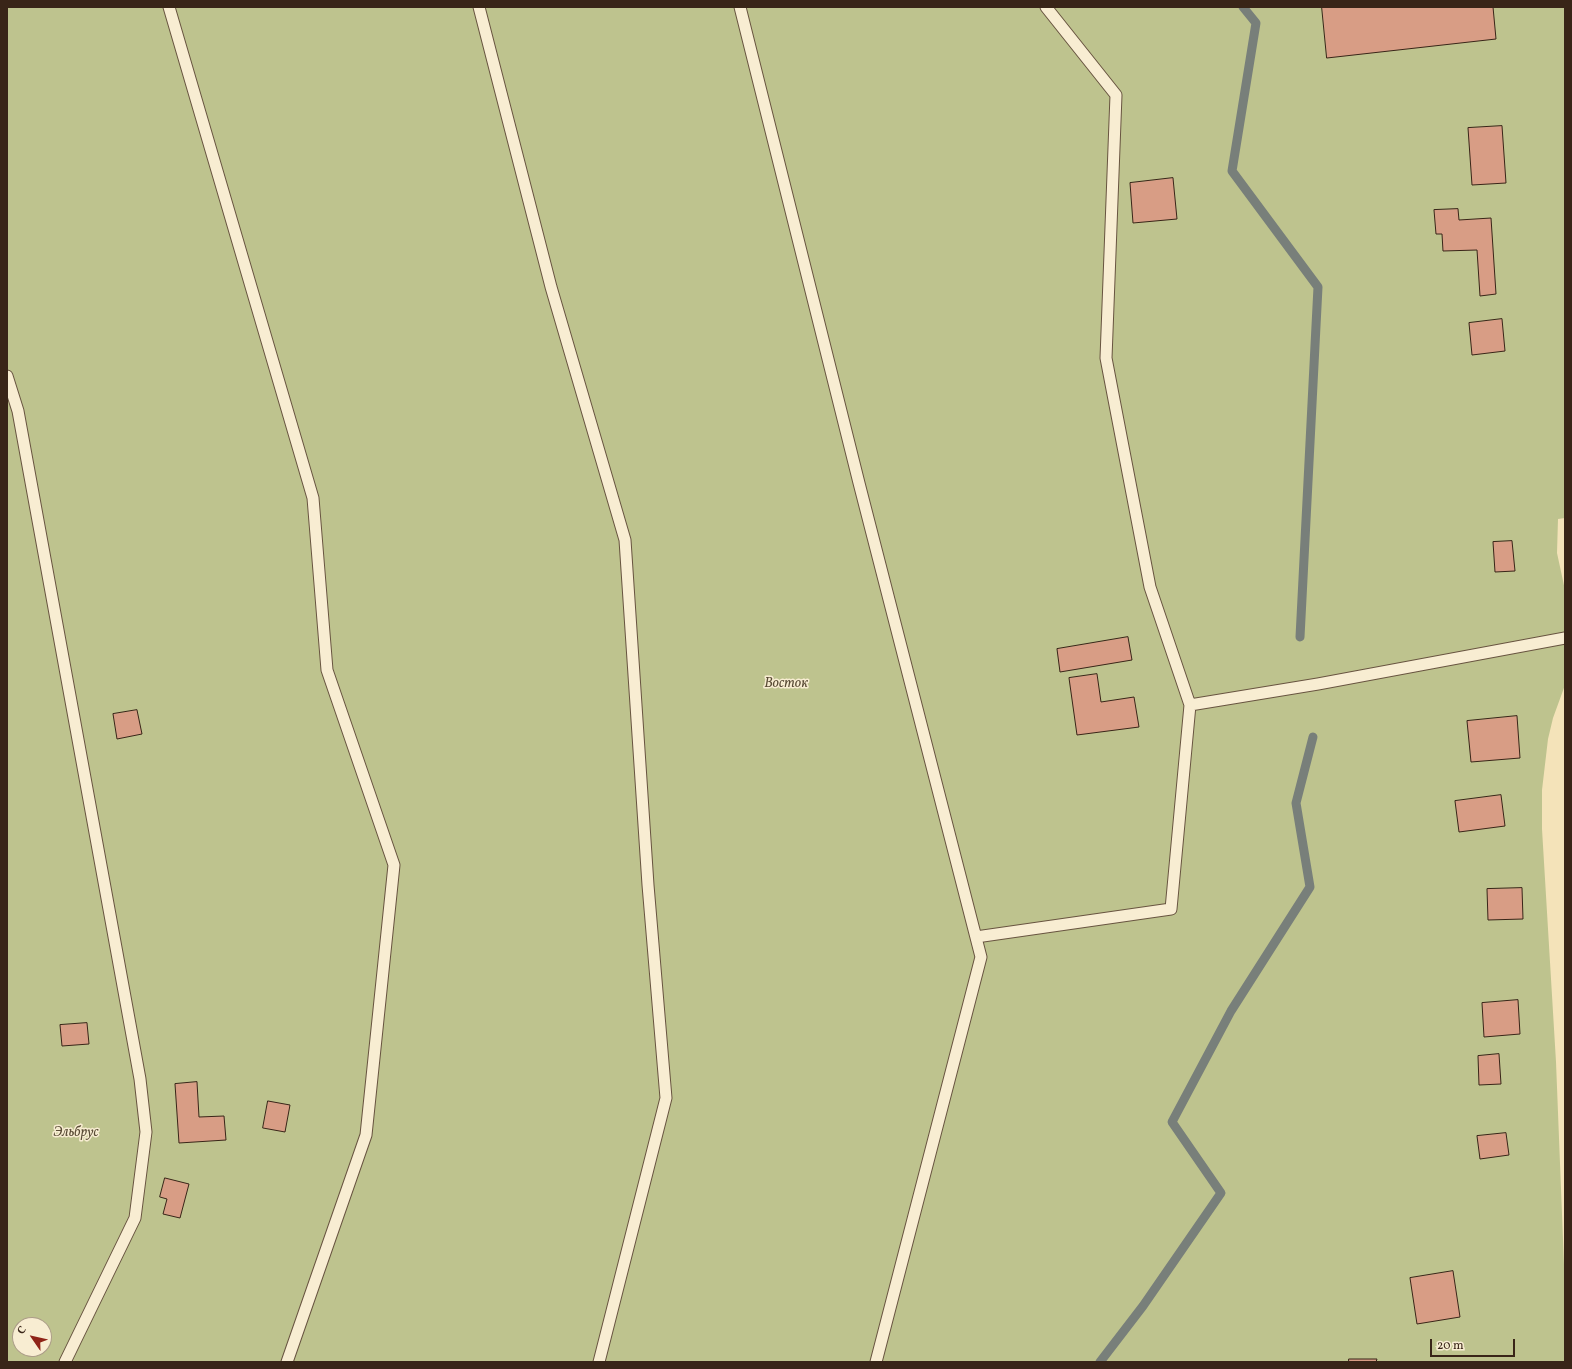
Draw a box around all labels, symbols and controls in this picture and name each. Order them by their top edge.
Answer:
park label: Восток [764,676,808,692]
park label: Эльбрус [53,1125,99,1141]
north arrow [12,1317,52,1357]
text: С [14,1323,31,1338]
scale bar [1432,1331,1517,1357]
text: 20 m [1437,1338,1464,1354]

